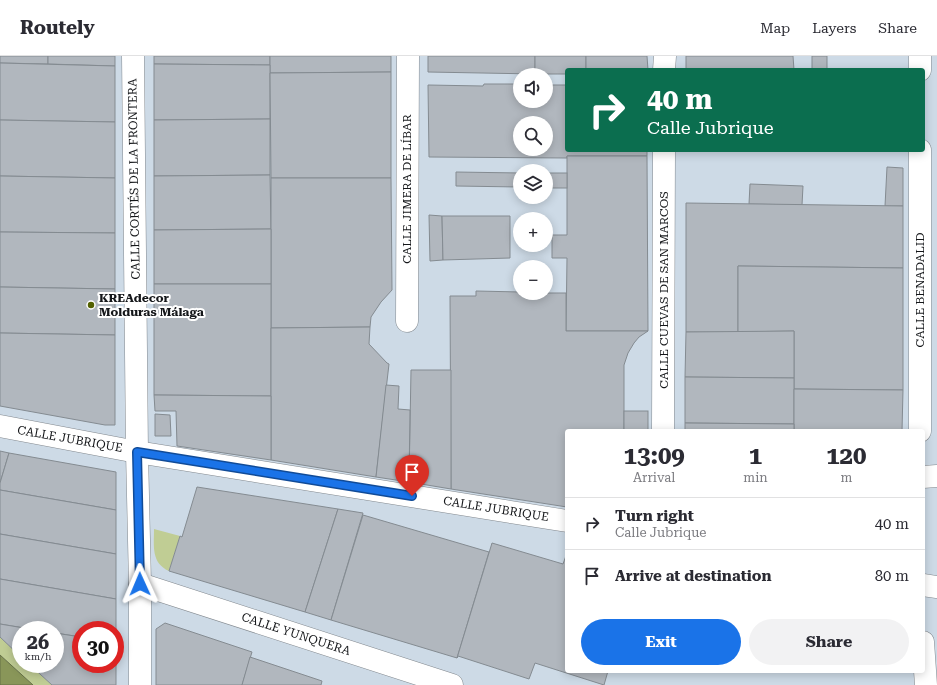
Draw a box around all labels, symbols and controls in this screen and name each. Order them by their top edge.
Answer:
text: Routely [20,16,95,39]
text: Map [760,20,790,36]
text: Layers [812,20,856,36]
text: Share [878,20,917,36]
map controls [513,68,553,300]
button: sound [513,68,553,108]
street label: CALLE CORTÉS DE LA FRONTERA [125,78,143,280]
text: 40 m [647,83,712,116]
icon: right [581,84,633,136]
street label: CALLE JIMERA DE LÍBAR [400,114,414,264]
button: search [513,116,553,156]
text: Calle Jubrique [647,117,774,138]
button: layers [513,164,553,204]
street label: CALLE CUEVAS DE SAN MARCOS [657,191,671,389]
button: + [513,212,553,252]
street label: CALLE BENADALID [913,233,927,347]
button: − [513,260,553,300]
place label: KREAdecor Molduras Málaga [99,291,204,319]
marker: KREAdecor Molduras Málaga [86,300,96,310]
street label: CALLE JUBRIQUE [16,423,124,455]
text: 13:09 [624,442,685,470]
text: 1 [749,442,762,470]
text: 120 [826,442,867,470]
pin [395,455,429,496]
icon: arrive [401,461,423,483]
text: Arrival [633,470,675,485]
text: min [743,470,768,485]
text: m [840,470,852,485]
street label: CALLE JUBRIQUE [442,494,550,524]
text: Turn right [615,507,694,525]
icon: right [581,513,603,535]
text: 40 m [875,515,909,533]
text: Calle Jubrique [615,525,706,540]
position arrow [119,563,161,605]
icon: arrive [581,565,603,587]
text: Arrive at destination [615,567,771,585]
text: 80 m [875,567,909,585]
street label: CALLE YUNQUERA [240,610,353,658]
button: Exit [581,619,741,665]
button: Share [749,619,909,665]
speed limit sign: 30 [72,621,124,673]
text: 26 [27,630,49,654]
text: km/h [25,651,51,662]

